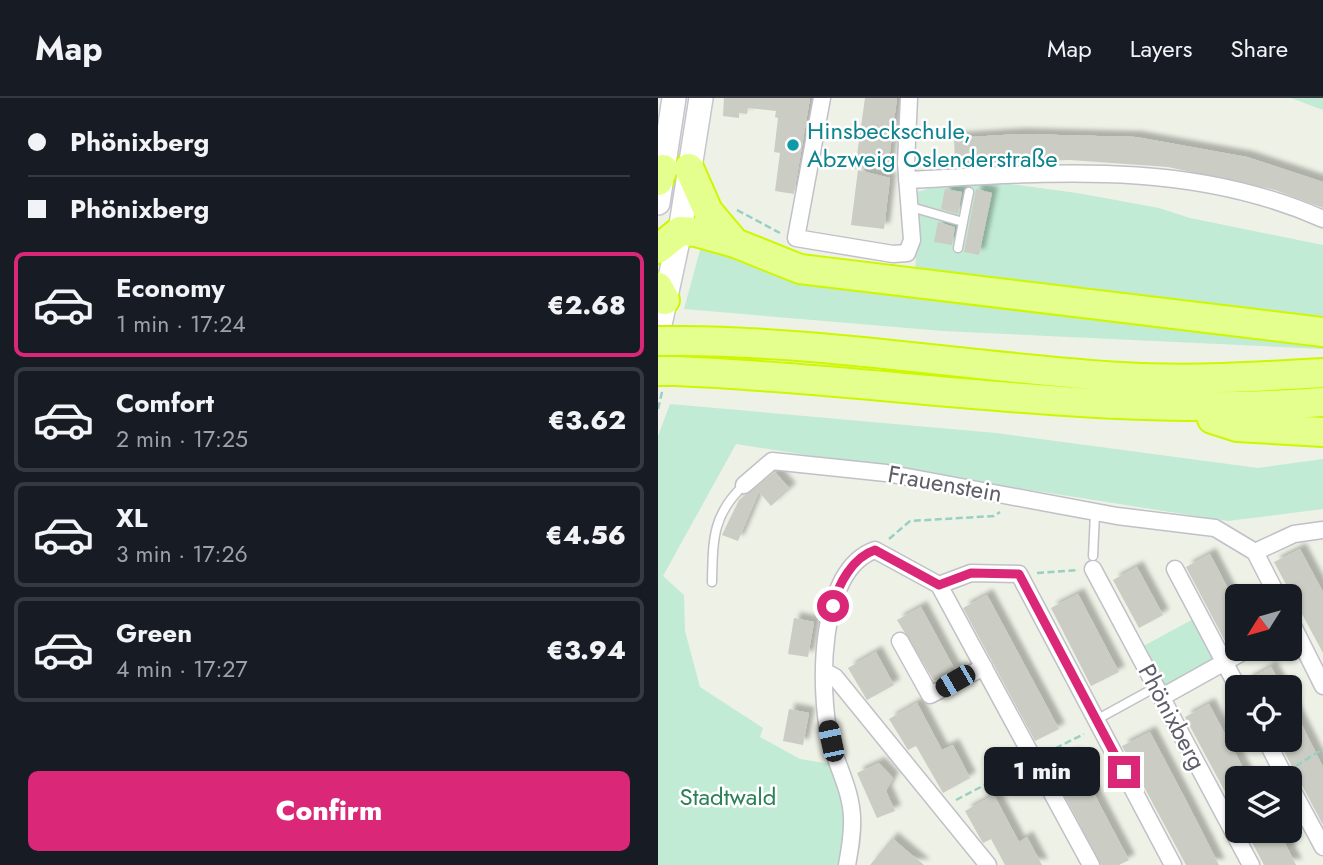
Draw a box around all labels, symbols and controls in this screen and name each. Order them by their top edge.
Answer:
text: Map [35,25,103,72]
text: Map [1047,31,1092,66]
text: Layers [1130,31,1192,66]
text: Share [1230,31,1288,66]
place label: Hinsbeckschule, Abzweig Oslenderstraße [807,113,1058,176]
text: Phönixberg [70,123,209,161]
marker: Hinsbeckschule, Abzweig Oslenderstraße [785,137,801,153]
text: Phönixberg [70,190,209,228]
text: Economy [116,269,225,307]
icon: car [32,273,95,336]
text: €2.68 [547,286,626,324]
text: 1 min · 17:24 [116,307,246,341]
text: Comfort [116,384,214,422]
icon: car [32,388,95,451]
text: €3.62 [548,401,626,439]
text: 2 min · 17:25 [116,422,248,456]
street label: Frauenstein [885,456,1005,511]
text: XL [116,499,148,537]
icon: car [32,503,95,566]
text: €4.56 [545,516,626,554]
text: 3 min · 17:26 [116,537,248,571]
north arrow [1225,584,1302,662]
map controls [1225,584,1302,843]
route start [817,590,849,622]
text: Green [116,614,192,652]
icon: car [32,618,95,681]
text: €3.94 [546,631,626,669]
text: 4 min · 17:27 [116,652,248,686]
street label: Phönixberg [1130,658,1215,776]
car [932,661,979,701]
button: locate [1225,675,1302,752]
car [817,718,846,764]
callout: 1 min [984,748,1100,796]
text: 1 min [1013,754,1071,788]
route end [1108,756,1140,788]
button: layers [1225,766,1302,843]
button: Confirm [28,771,630,851]
park label: Stadtwald [680,779,776,814]

